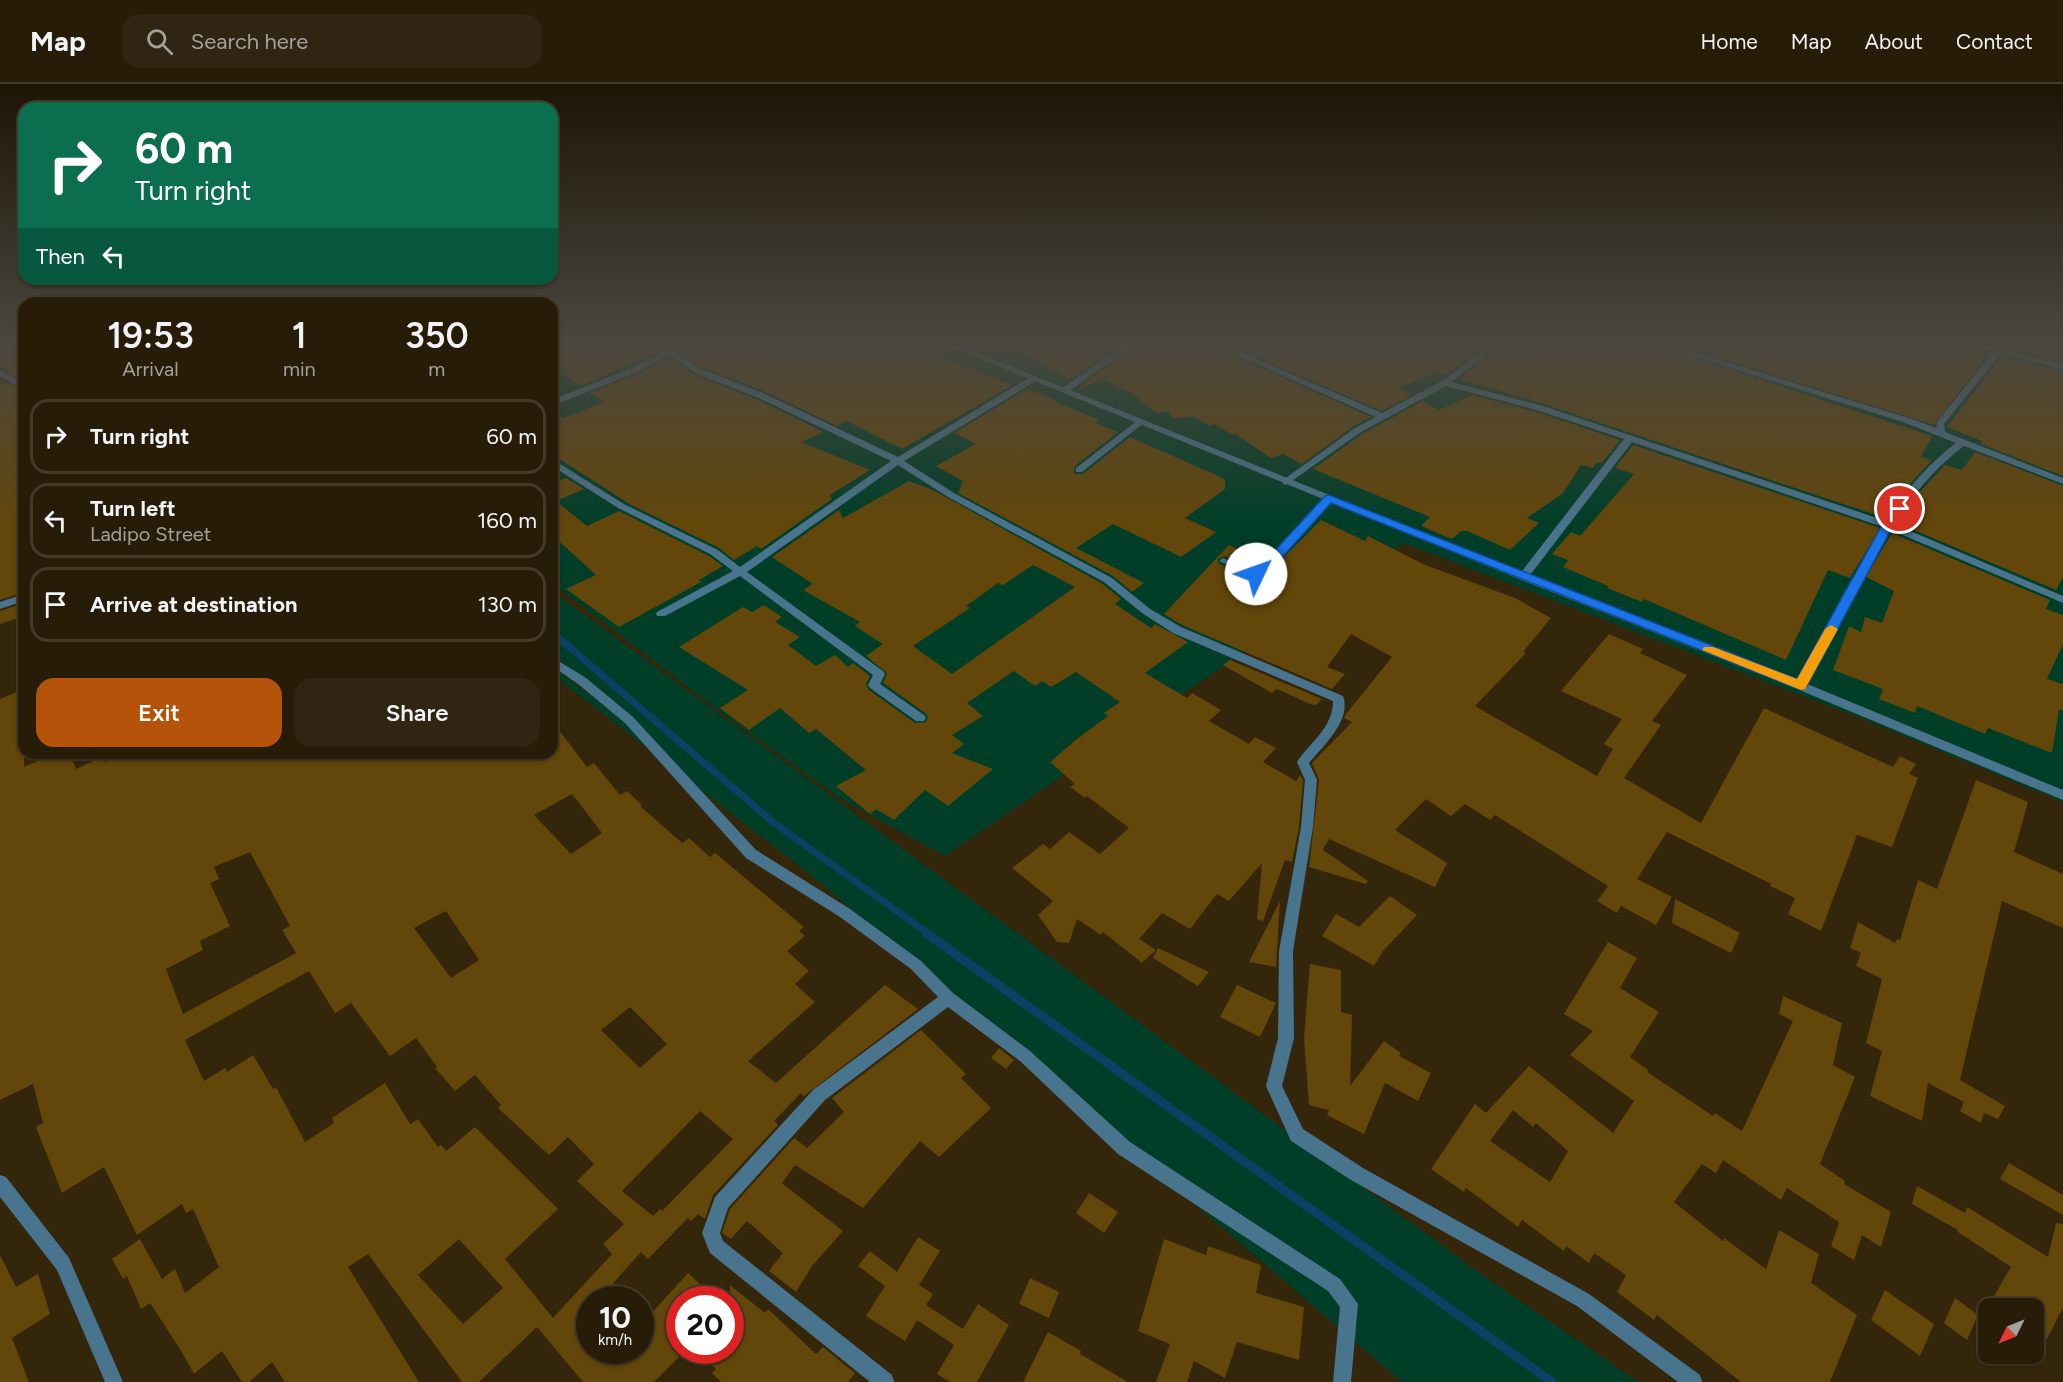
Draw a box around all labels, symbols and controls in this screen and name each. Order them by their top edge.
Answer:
search box [122,14,542,68]
text: Map [30,24,86,58]
icon: search [143,25,176,58]
text: Search here [191,28,308,55]
text: Home [1701,29,1758,54]
text: Map [1791,29,1832,54]
text: About [1865,29,1923,54]
text: Contact [1956,29,2033,54]
text: 60 m [135,123,233,174]
icon: right [36,126,114,204]
text: Turn right [135,174,251,207]
icon: left [97,240,130,273]
text: Then [36,243,85,270]
text: 19:53 [107,314,194,357]
text: 1 [292,314,307,357]
text: 350 [405,314,469,357]
text: Arrival [122,357,179,381]
text: min [283,357,316,381]
text: m [428,357,445,381]
icon: right [39,420,72,453]
text: Turn right [90,423,189,450]
text: 60 m [486,423,537,450]
pin [1874,483,1925,534]
icon: arrive [1883,492,1916,525]
text: Turn left [90,495,176,522]
icon: left [39,504,72,537]
text: 160 m [477,507,537,534]
text: Ladipo Street [90,522,211,546]
position arrow [1224,542,1288,606]
icon: arrive [39,588,72,621]
text: Arrive at destination [90,591,298,618]
text: 130 m [478,591,537,618]
button: Exit [36,678,282,747]
button: Share [294,678,540,747]
speed limit sign: 20 [666,1286,744,1364]
north arrow [1978,1298,2044,1364]
map controls [1978,1298,2044,1364]
text: 10 [599,1299,631,1336]
text: km/h [598,1331,632,1349]

